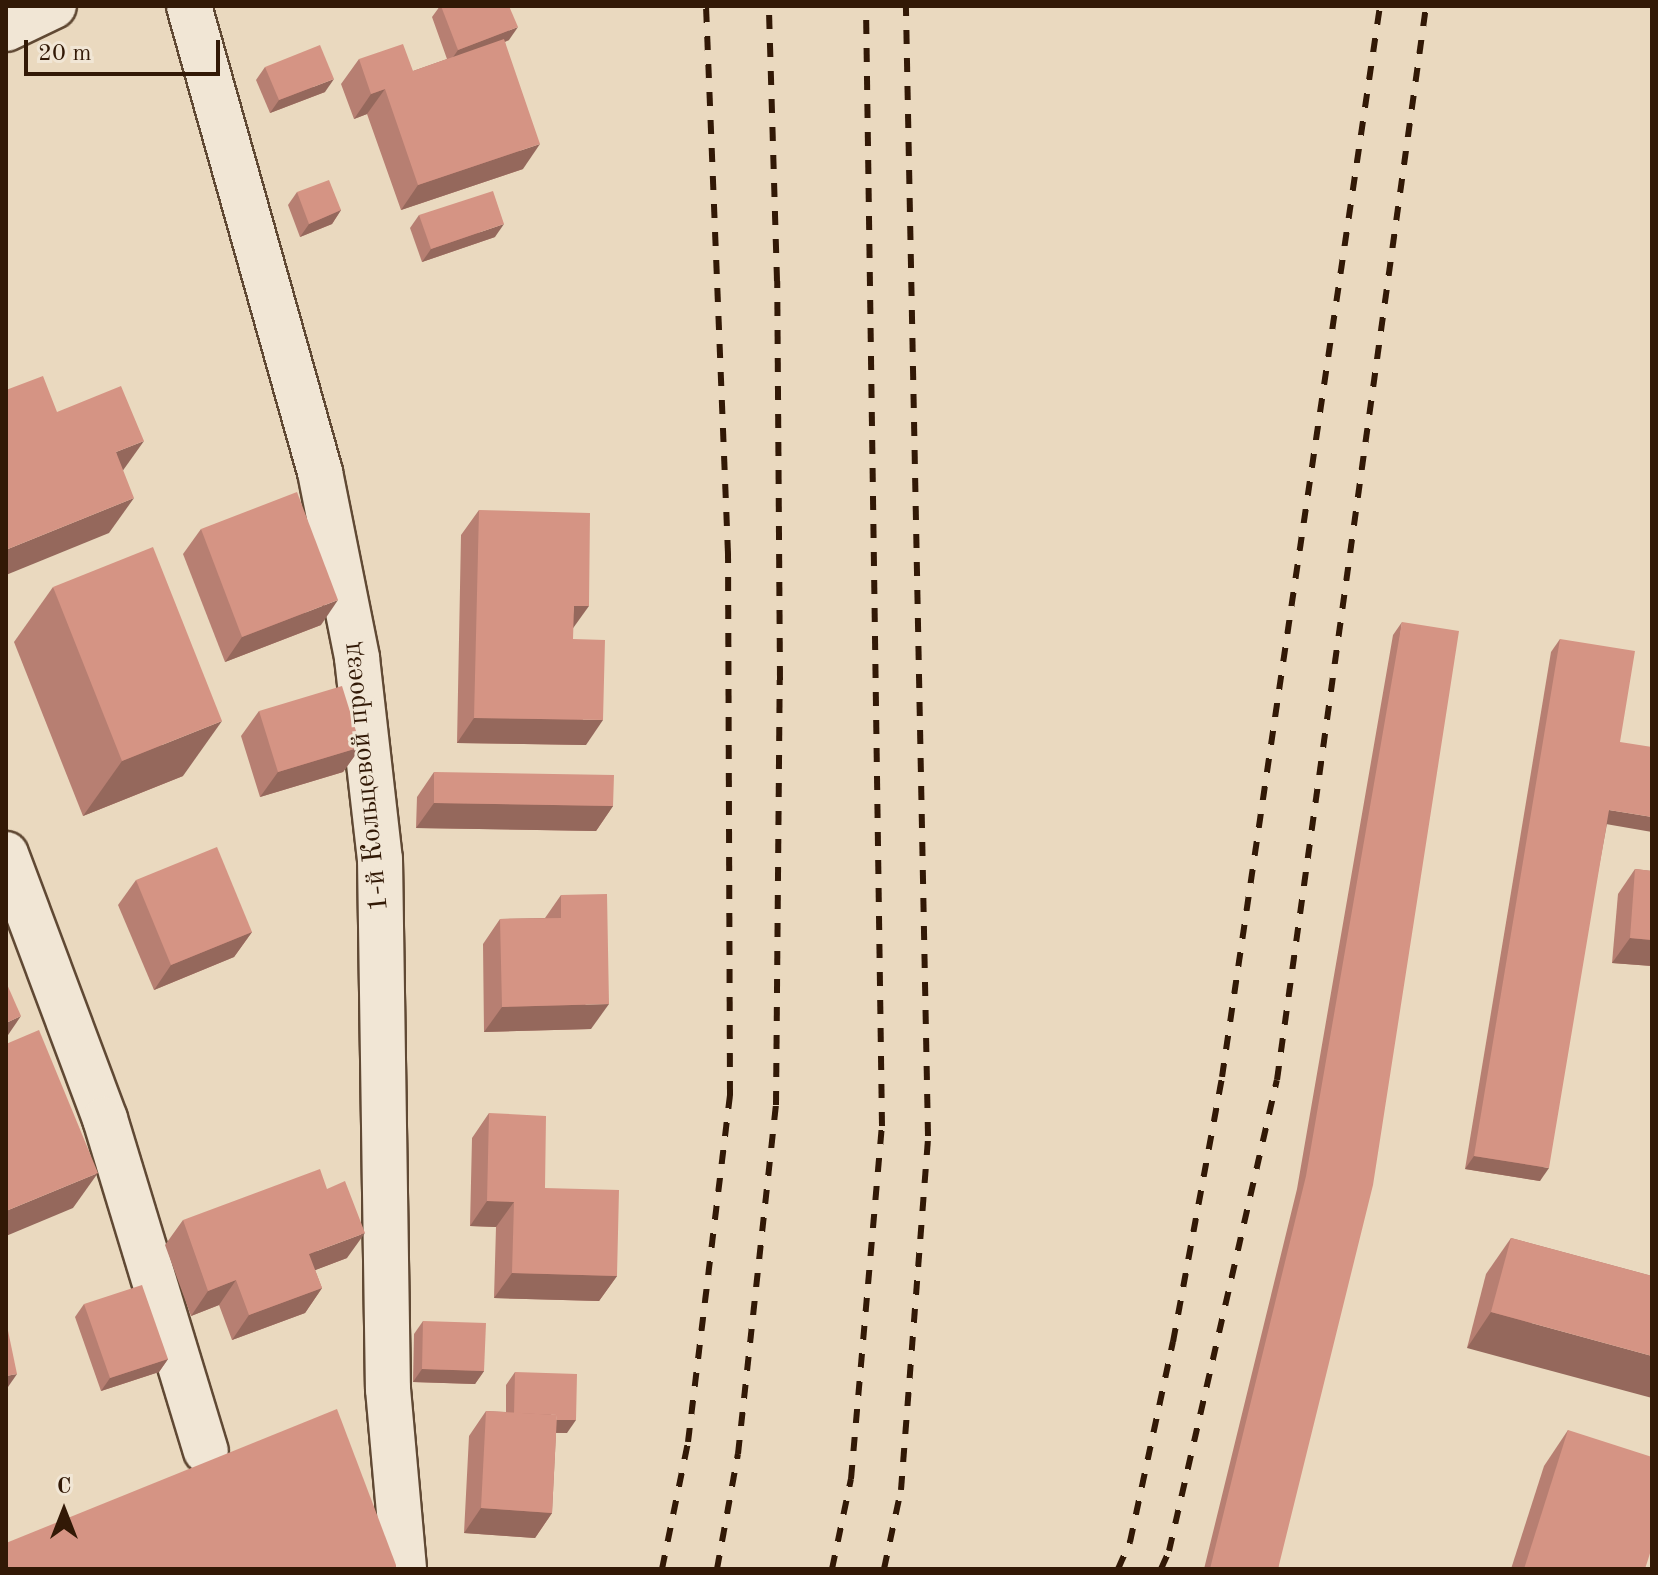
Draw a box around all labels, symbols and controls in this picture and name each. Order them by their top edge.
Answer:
scale bar [28,24,224,74]
text: 20 m [38,42,92,66]
street label: 1-й Кольцевой проезд [335,641,397,913]
north arrow [24,1471,104,1551]
text: С [57,1476,71,1498]

